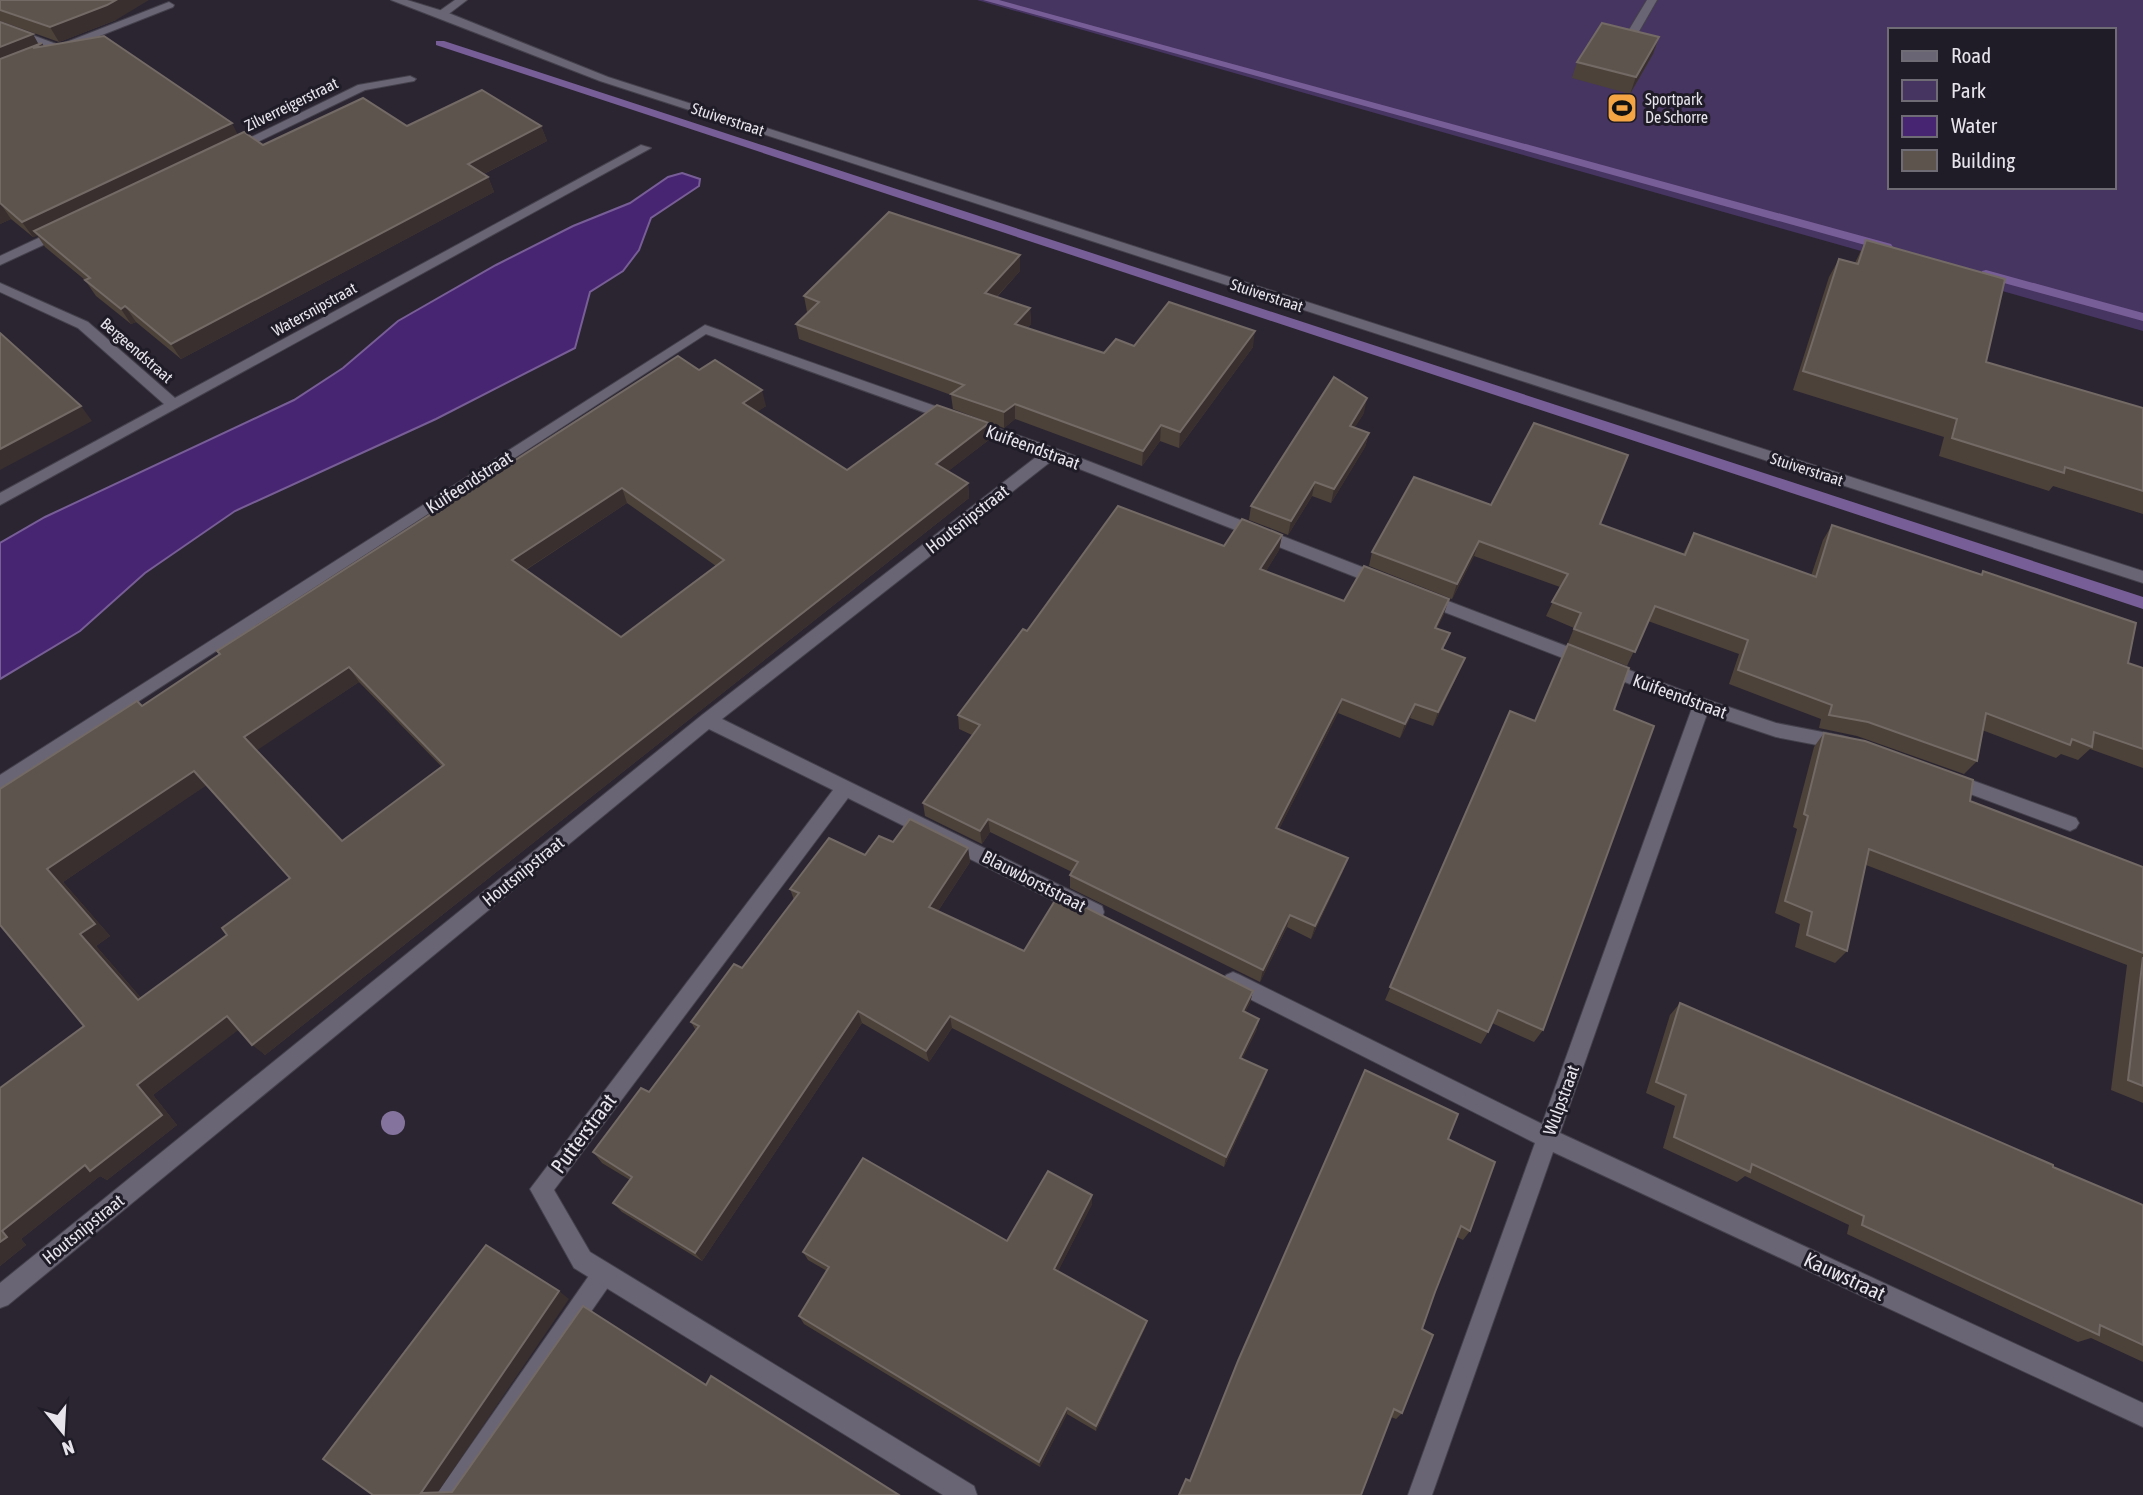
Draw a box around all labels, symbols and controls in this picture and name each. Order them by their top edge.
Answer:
legend [1888,28,2115,189]
text: Road [1951,43,1991,67]
street label: Zilverreigerstraat [241,73,341,135]
text: Park [1951,78,1986,102]
place label: Sportpark De Schorre [1645,90,1708,126]
sports icon: Sportpark De Schorre [1605,91,1639,125]
street label: Stuiverstraat [689,99,767,139]
text: Water [1951,113,1998,137]
text: Building [1951,148,2015,172]
street label: Stuiverstraat [1228,275,1306,315]
street label: Watersnipstraat [269,278,360,340]
street label: Bergeendstraat [97,314,177,387]
street label: Kuifeendstraat [983,420,1083,474]
street label: Kuifeendstraat [422,446,516,518]
street label: Stuiverstraat [1768,449,1846,489]
street label: Houtsnipstraat [922,480,1012,558]
street label: Kuifeendstraat [1630,669,1730,723]
street label: Houtsnipstraat [478,832,568,910]
street label: Blauwborststraat [979,846,1089,916]
street label: Wulpstraat [1539,1062,1583,1138]
street label: Putterstraat [545,1089,621,1177]
street label: Houtsnipstraat [38,1190,128,1268]
street label: Kauwstraat [1800,1247,1890,1305]
north arrow [28,1397,98,1467]
text: N [60,1436,77,1460]

